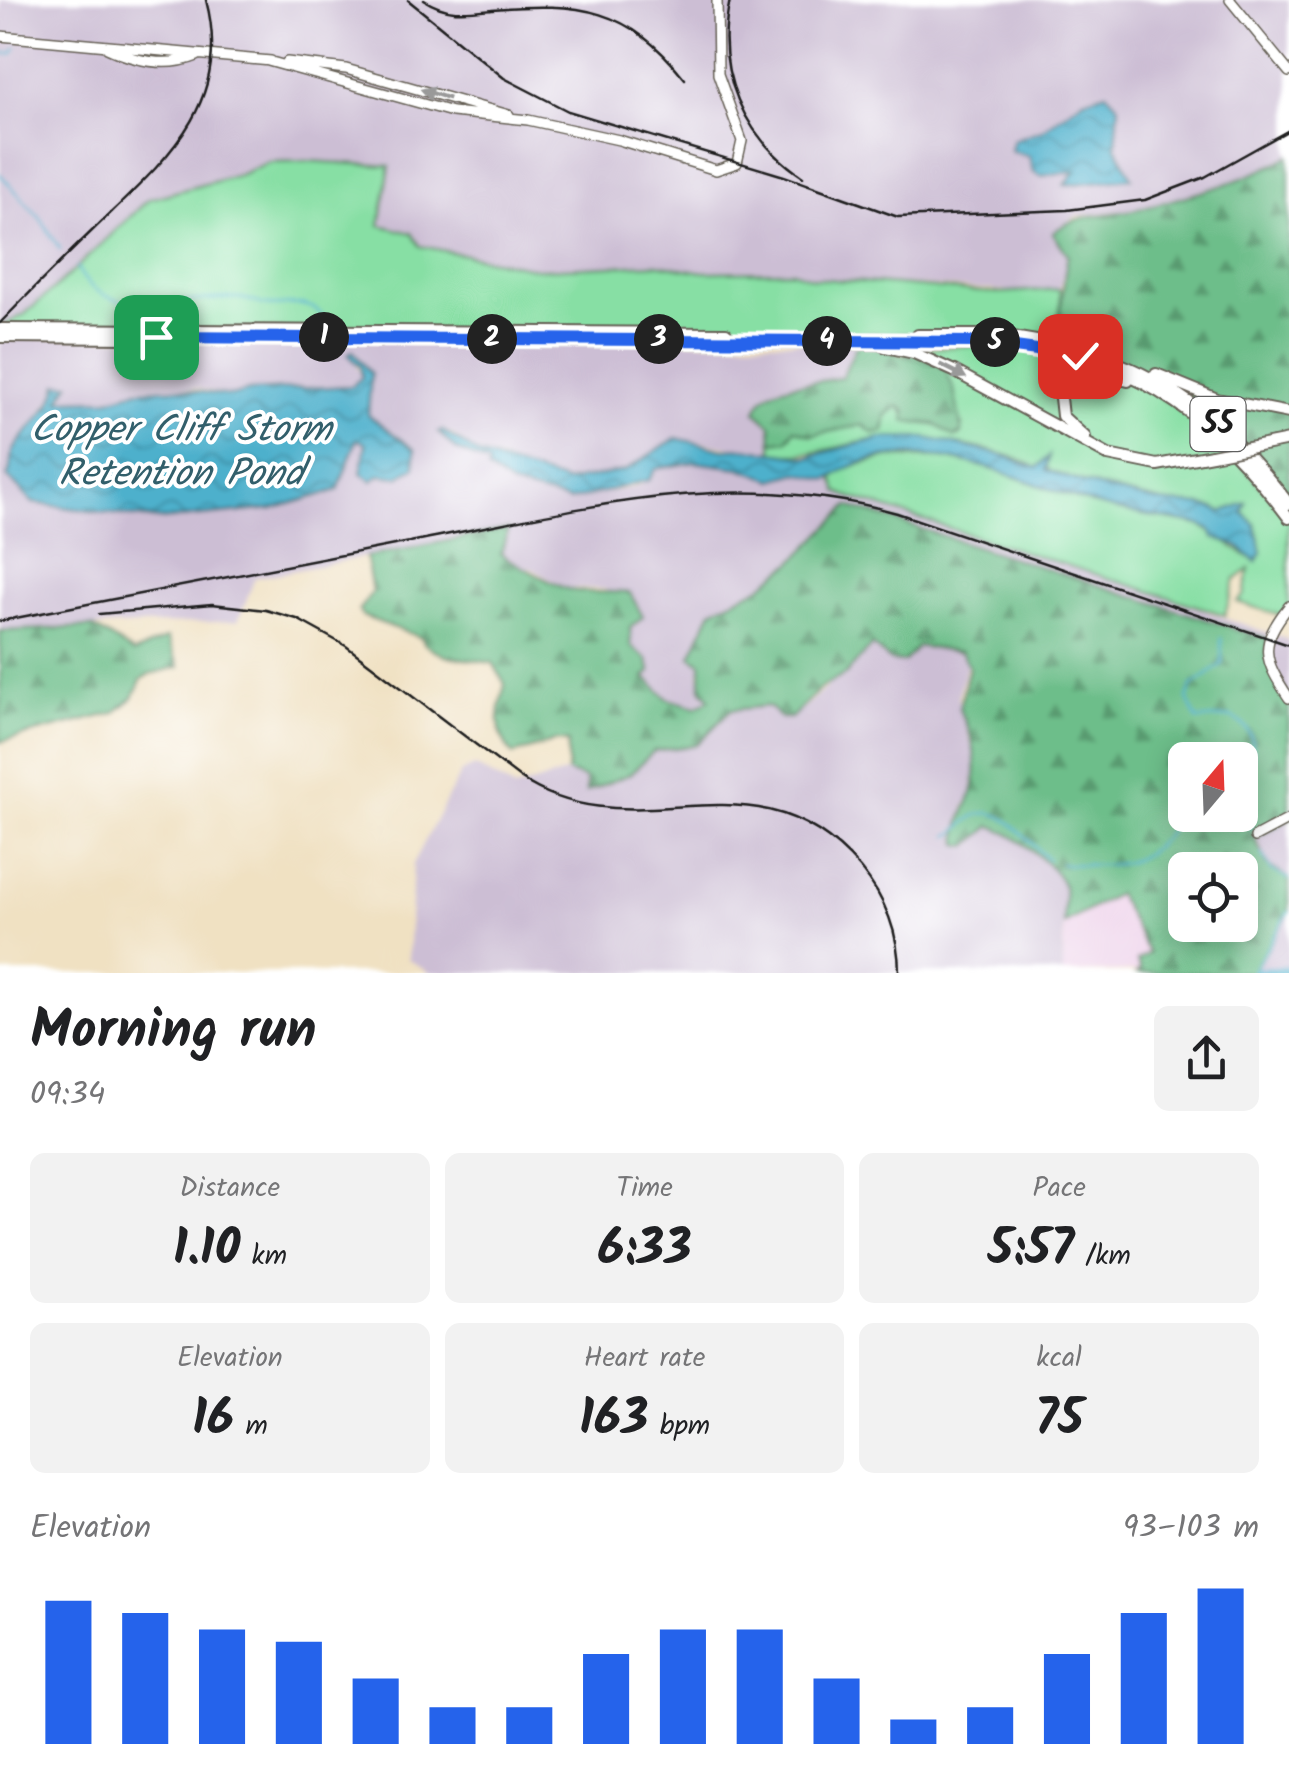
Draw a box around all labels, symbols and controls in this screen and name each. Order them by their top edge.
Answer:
one-way arrow [420,86,450,101]
pin [114,295,199,380]
icon: arrive [129,310,184,365]
pin: 1 [299,312,349,362]
text: 1 [320,314,328,359]
pin: 2 [467,314,517,364]
pin: 3 [634,314,684,364]
pin [1038,314,1123,399]
text: 2 [484,316,500,361]
text: 3 [651,316,667,361]
pin: 4 [802,316,852,366]
pin: 5 [970,317,1020,367]
text: 4 [819,318,835,363]
text: 5 [988,319,1002,364]
icon: check [1053,329,1108,384]
one-way arrow [938,362,967,379]
road number: 55 [1190,397,1246,451]
water label: Copper Cliff Storm Retention Pond [30,401,334,505]
north arrow [1168,742,1258,832]
map controls [1168,742,1258,942]
button: locate [1168,852,1258,942]
text: Morning run [30,989,317,1076]
button: share [1154,1006,1259,1111]
text: 09:34 [30,1070,105,1121]
text: Distance [180,1166,280,1211]
text: Time [616,1166,673,1211]
text: Pace [1032,1166,1086,1211]
text: 1.10 [173,1211,240,1291]
text: 6:33 [597,1211,692,1291]
text: 5:57 [988,1211,1074,1291]
text: km [240,1234,287,1279]
text: /km [1074,1234,1131,1279]
text: Elevation [177,1336,283,1381]
text: Heart rate [584,1336,705,1381]
text: kcal [1036,1336,1082,1381]
text: 16 [192,1381,234,1461]
text: 163 [579,1381,648,1461]
text: 75 [1035,1381,1084,1461]
text: m [234,1404,268,1449]
text: bpm [648,1404,710,1449]
text: Elevation [30,1503,151,1554]
text: 93–103 m [1123,1503,1259,1554]

